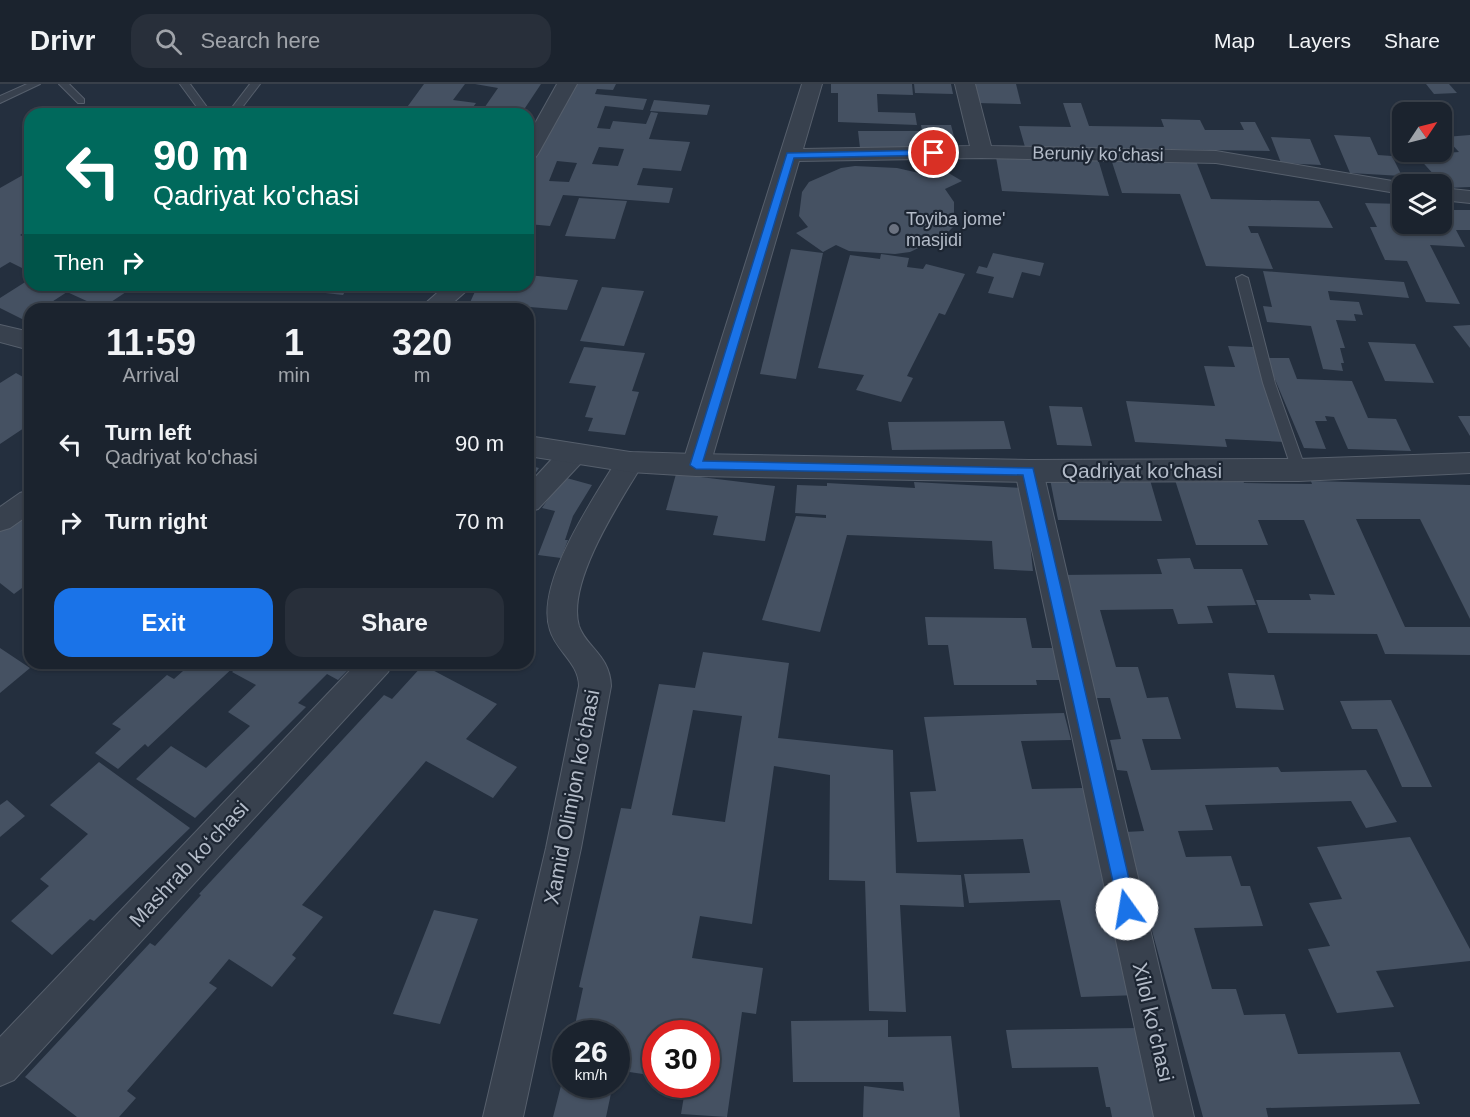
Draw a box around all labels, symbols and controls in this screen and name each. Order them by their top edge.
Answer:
search box [131,14,551,68]
text: Drivr [30,25,95,56]
icon: search [152,25,185,58]
text: Search here [200,28,320,53]
text: Map [1214,29,1255,52]
text: Layers [1288,29,1351,52]
text: Share [1384,29,1440,52]
north arrow [1392,102,1452,162]
map controls [1392,102,1452,234]
pin [908,127,959,178]
icon: left [54,132,132,210]
text: 90 m [153,132,249,179]
icon: arrive [917,136,950,169]
street label: Beruniy koʻchasi [1032,143,1164,165]
button: layers [1392,174,1452,234]
text: Qadriyat ko'chasi [153,181,359,211]
place label: Toyiba jome' masjidi [906,209,1005,250]
marker: Toyiba jome' masjidi [887,222,901,236]
icon: right [116,246,149,279]
text: Then [54,250,104,275]
text: 11:59 [106,322,196,363]
text: 1 [284,322,304,363]
text: 320 [392,322,452,363]
text: Arrival [123,364,179,386]
text: min [278,364,310,386]
text: m [414,364,430,386]
text: Turn left [105,420,191,445]
icon: left [54,428,87,461]
text: 90 m [455,431,504,456]
text: Qadriyat ko'chasi [105,446,258,468]
street label: Qadriyat ko'chasi [1062,459,1222,482]
icon: right [54,506,87,539]
text: Turn right [105,509,207,534]
text: 70 m [455,509,504,534]
button: Exit [54,588,273,657]
button: Share [285,588,504,657]
street label: Xamid Olimjon koʻchasi [539,688,604,906]
street label: Mashrab koʻchasi [125,796,253,931]
position arrow [1095,877,1159,941]
street label: Xilol koʻchasi [1129,960,1178,1084]
speed limit sign: 30 [642,1020,720,1098]
text: 26 [574,1035,608,1068]
text: km/h [575,1066,607,1083]

